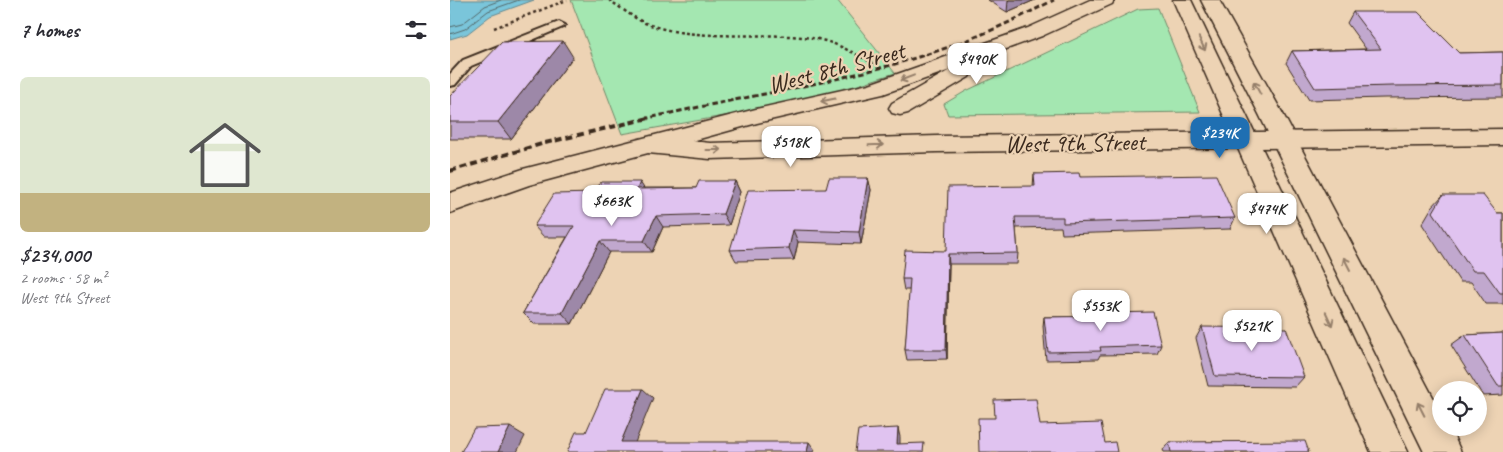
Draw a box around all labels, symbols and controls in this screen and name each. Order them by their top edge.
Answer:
icon: filters [402,16,430,44]
text: 7 homes [20,17,79,43]
street label: West 8th Street [764,34,911,102]
one-way arrow [1198,36,1208,51]
pin: $490K [942,42,1012,85]
text: $490K [959,49,995,69]
one-way arrow [900,74,915,83]
one-way arrow [1252,81,1262,96]
one-way arrow [820,96,836,105]
icon: home [180,110,270,200]
pin: $234K [1185,116,1255,159]
text: $234K [1202,123,1238,143]
pin: $518K [756,126,826,168]
street label: West 9th Street [1005,126,1148,160]
text: $518K [773,132,809,152]
one-way arrow [868,141,884,150]
one-way arrow [705,145,721,155]
pin: $663K [577,184,647,227]
text: $663K [593,191,631,211]
pin: $474K [1232,192,1302,235]
text: $474K [1249,199,1285,219]
text: $234,000 [20,242,90,268]
one-way arrow [1342,257,1351,272]
text: 2 rooms · 58 m² [20,268,106,288]
text: West 9th Street [20,288,110,308]
pin: $553K [1066,290,1136,332]
text: $553K [1083,296,1119,316]
pin: $521K [1217,310,1287,352]
one-way arrow [1324,311,1334,326]
text: $521K [1234,316,1270,336]
map controls [1432,381,1487,436]
button: locate [1432,381,1487,436]
one-way arrow [1416,401,1426,416]

